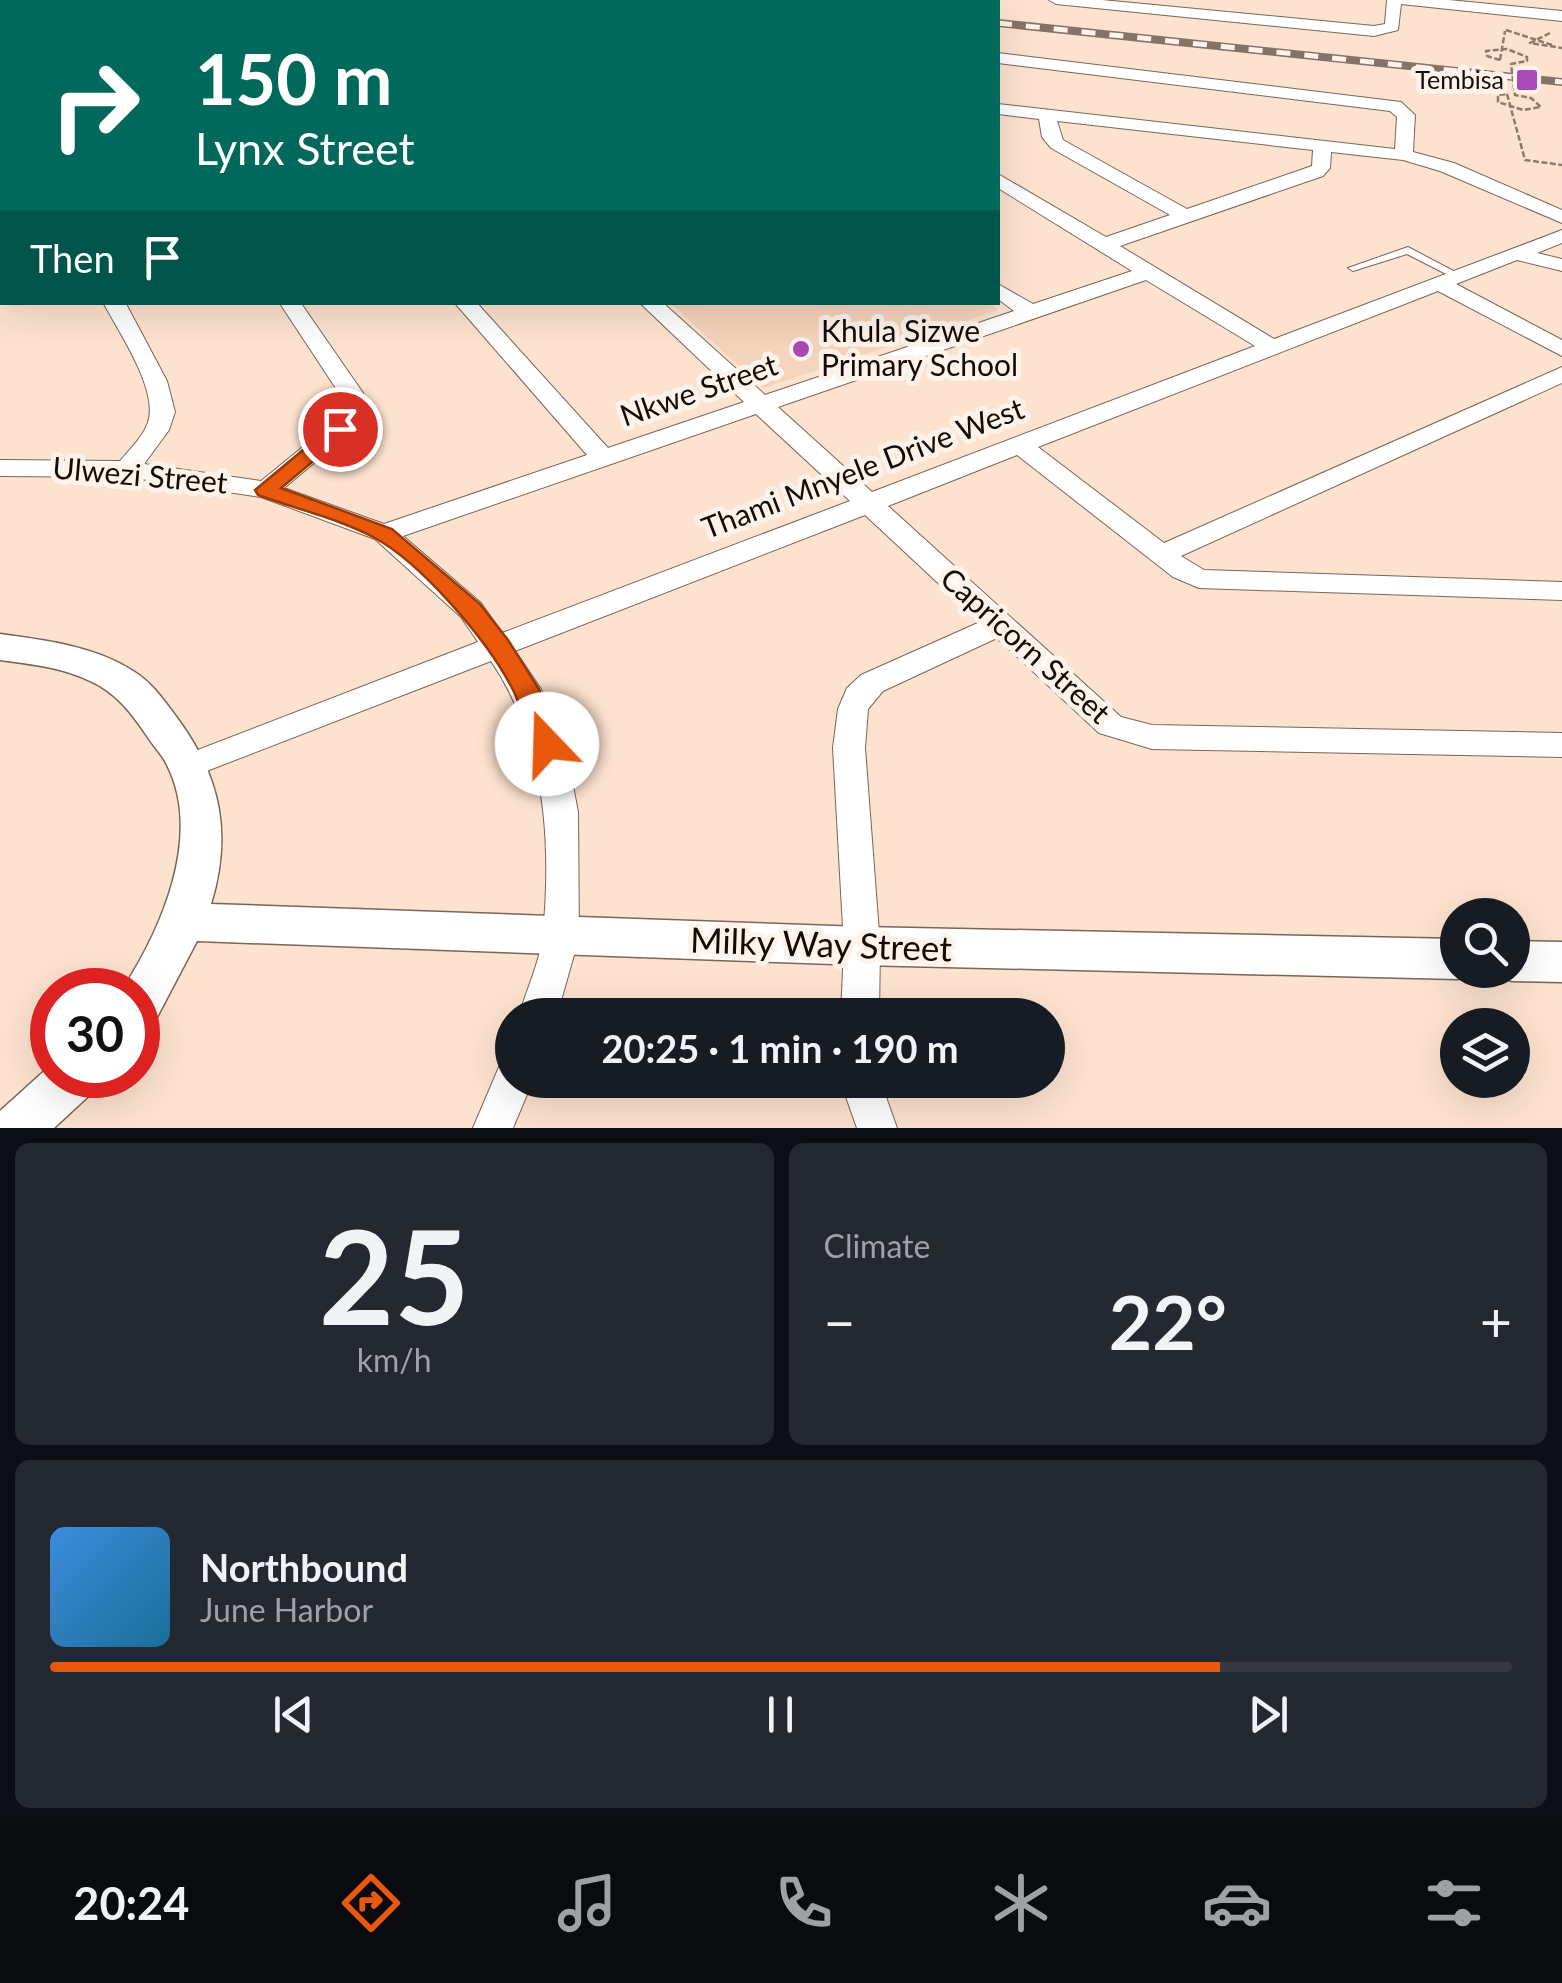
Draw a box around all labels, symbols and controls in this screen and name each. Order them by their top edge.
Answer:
text: 150 m [195,36,392,120]
icon: right [30,40,160,170]
place label: Tembisa [1415,64,1504,94]
marker: Tembisa [1514,67,1540,93]
text: Lynx Street [195,121,415,175]
icon: arrive [135,230,190,285]
text: Then [30,235,115,281]
place label: Khula Sizwe Primary School [821,312,1018,382]
marker: Khula Sizwe Primary School [790,338,812,360]
street label: Nkwe Street [615,345,782,433]
pin [298,387,383,472]
street label: Thami Mnyele Drive West [696,389,1029,545]
icon: arrive [313,402,368,457]
street label: Ulwezi Street [51,448,229,500]
street label: Capricorn Street [934,559,1119,730]
position arrow [495,692,599,796]
map controls [1440,898,1530,1098]
button: search [1440,898,1530,988]
street label: Milky Way Street [689,917,953,969]
speed limit sign: 30 [30,968,160,1098]
button: layers [1440,1008,1530,1098]
text: 20:25 · 1 min · 190 m [601,1025,959,1071]
text: 25 [319,1197,470,1353]
text: Climate [824,1226,930,1265]
text: 22° [1109,1276,1227,1366]
text: − [824,1288,855,1354]
text: + [1480,1288,1512,1354]
text: km/h [357,1340,432,1379]
text: Northbound [200,1544,408,1590]
text: June Harbor [200,1590,373,1629]
icon: previous [266,1687,321,1742]
icon: pause [753,1687,808,1742]
icon: next [1241,1687,1296,1742]
icon: directions [336,1868,406,1938]
icon: music [552,1868,622,1938]
icon: phone [769,1868,839,1938]
icon: climate [986,1868,1056,1938]
icon: car [1202,1868,1272,1938]
icon: filters [1419,1868,1489,1938]
text: 20:24 [73,1876,189,1930]

